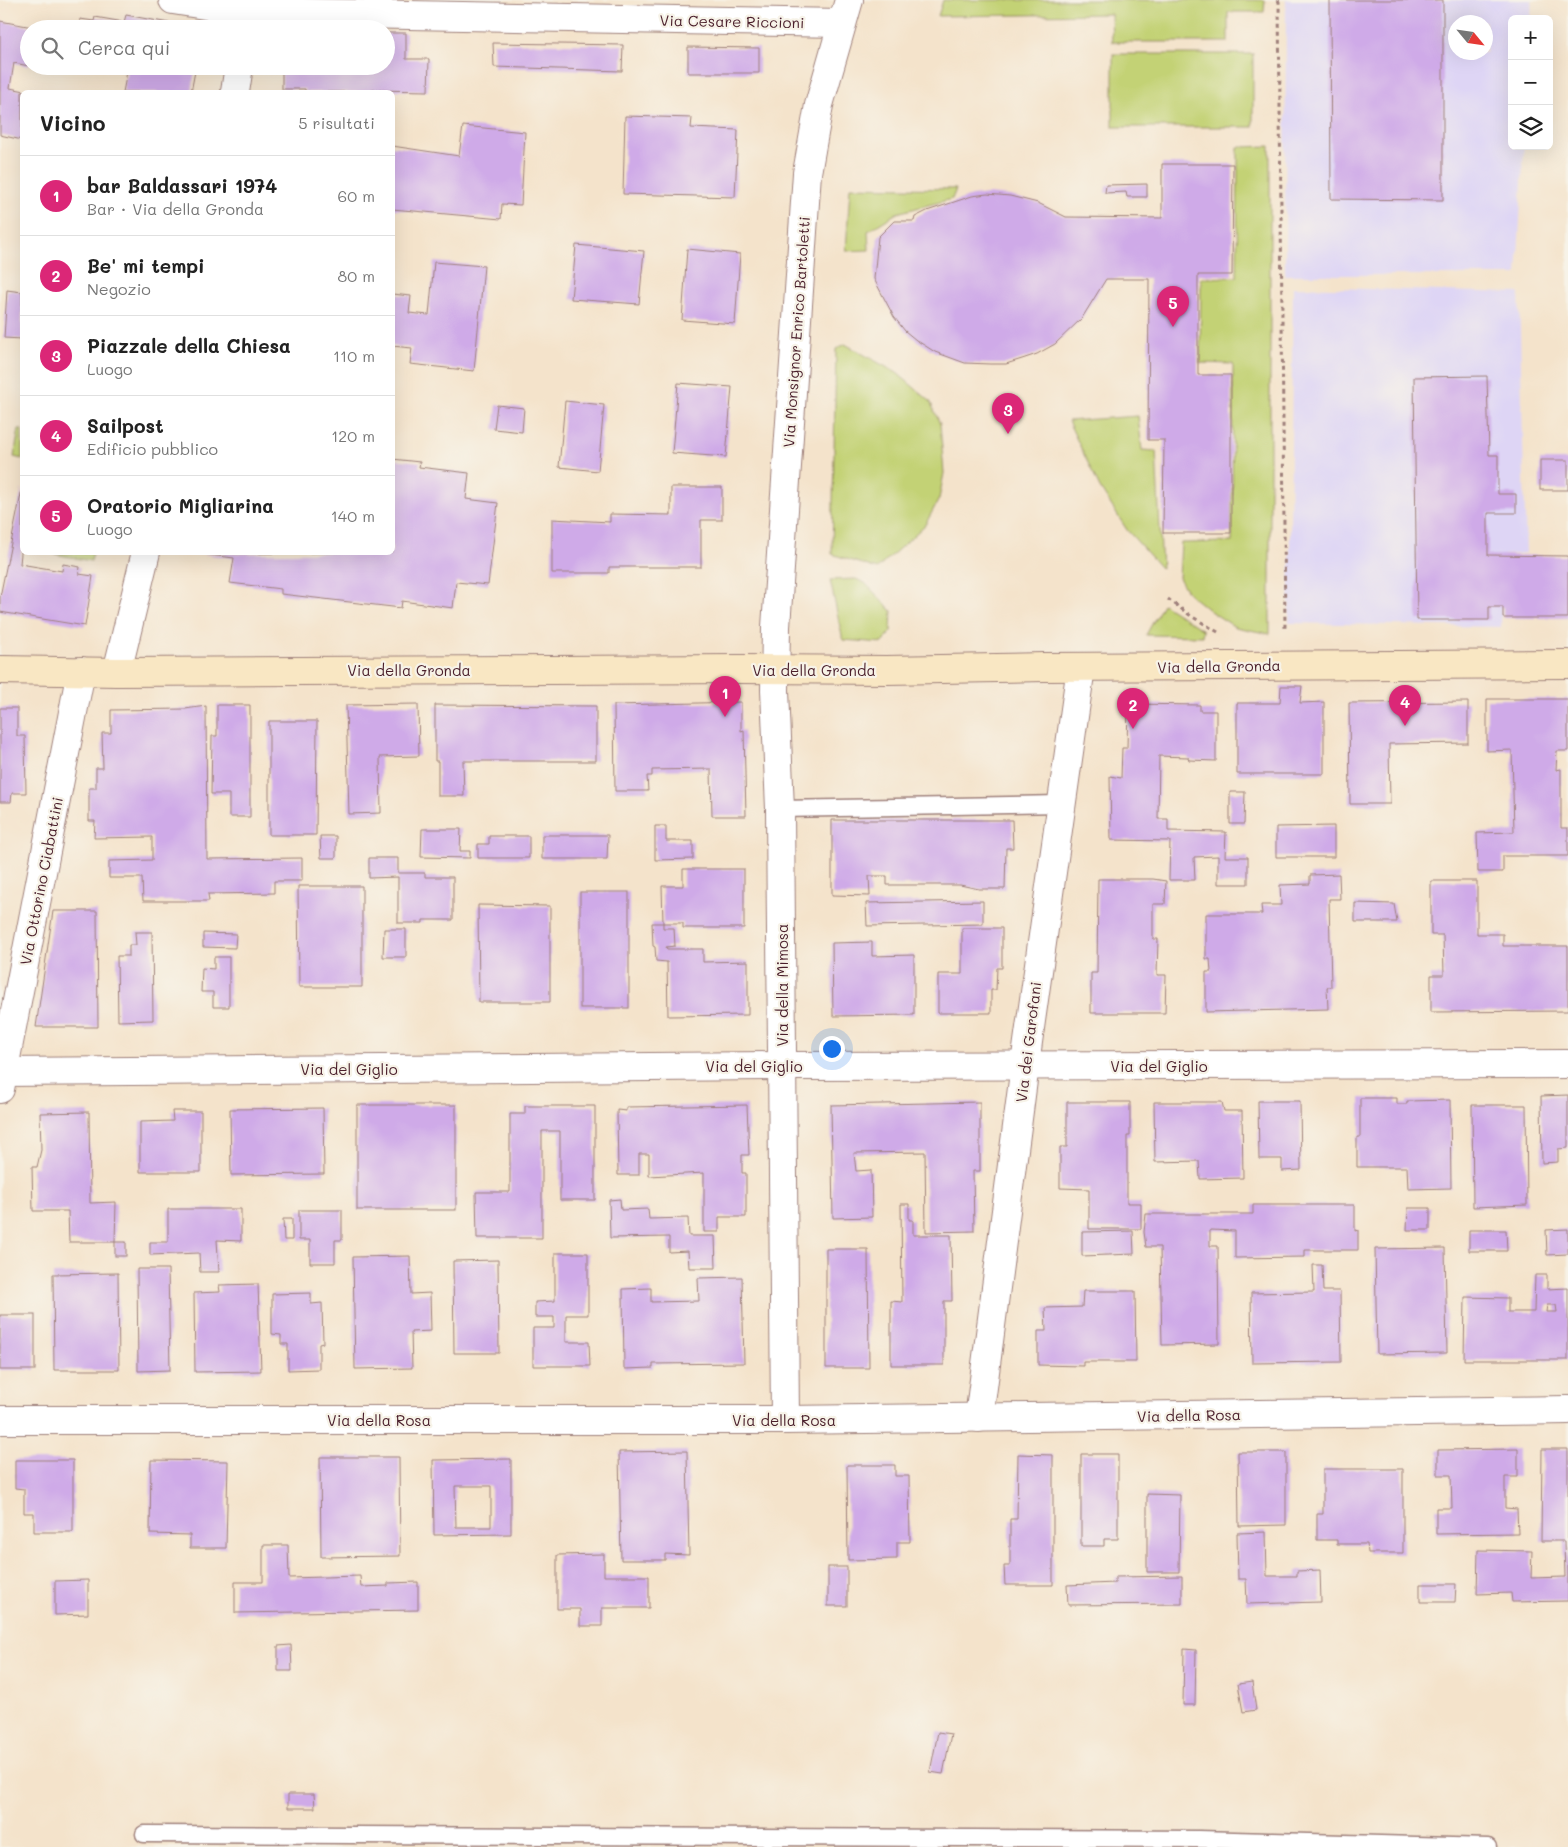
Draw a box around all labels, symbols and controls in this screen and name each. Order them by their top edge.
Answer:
street label: Via Cesare Riccioni [659,10,805,32]
north arrow [1448,15,1493,60]
map controls [1508,15,1553,150]
button: + [1508,15,1553,60]
search box [20,20,395,75]
icon: search [38,34,66,62]
text: Cerca qui [78,35,170,60]
button: − [1508,60,1553,105]
button: layers [1508,105,1553,150]
text: Vicino [40,109,105,136]
text: 5 risultati [298,112,375,133]
text: bar Baldassari 1974 [87,173,277,198]
text: 1 [52,185,60,206]
text: 60 m [338,185,375,206]
text: Bar · Via della Gronda [87,198,264,219]
street label: Via Monsignor Enrico Bartoletti [778,216,814,448]
text: Be' mi tempi [87,253,205,278]
text: 2 [52,265,60,286]
text: 80 m [338,265,375,286]
text: Negozio [87,278,151,299]
pin: 5 [1157,286,1189,327]
text: Piazzale della Chiesa [87,333,291,358]
text: 3 [51,345,61,366]
text: 110 m [333,345,375,366]
text: Luogo [87,358,132,379]
pin: 3 [992,393,1024,434]
text: Sailpost [87,413,164,438]
text: 4 [51,425,61,446]
text: 120 m [331,425,375,446]
text: Edificio pubblico [87,438,218,459]
text: Oratorio Migliarina [87,493,274,518]
text: 5 [51,505,61,526]
text: 140 m [331,505,375,526]
text: Luogo [87,518,132,539]
street label: Via della Gronda [1157,655,1281,677]
street label: Via della Gronda [347,660,471,680]
street label: Via della Gronda [752,660,876,680]
pin: 1 [709,676,741,717]
pin: 4 [1389,685,1421,726]
pin: 2 [1117,688,1149,729]
street label: Via Ottorino Ciabattini [15,795,67,967]
street label: Via della Mimosa [772,924,792,1046]
street label: Via dei Garofani [1011,980,1045,1104]
your location [819,1036,845,1062]
street label: Via del Giglio [705,1056,803,1076]
street label: Via del Giglio [1110,1056,1208,1076]
street label: Via del Giglio [300,1059,398,1079]
street label: Via della Rosa [1137,1404,1241,1426]
street label: Via della Rosa [327,1410,431,1430]
street label: Via della Rosa [732,1410,836,1430]

